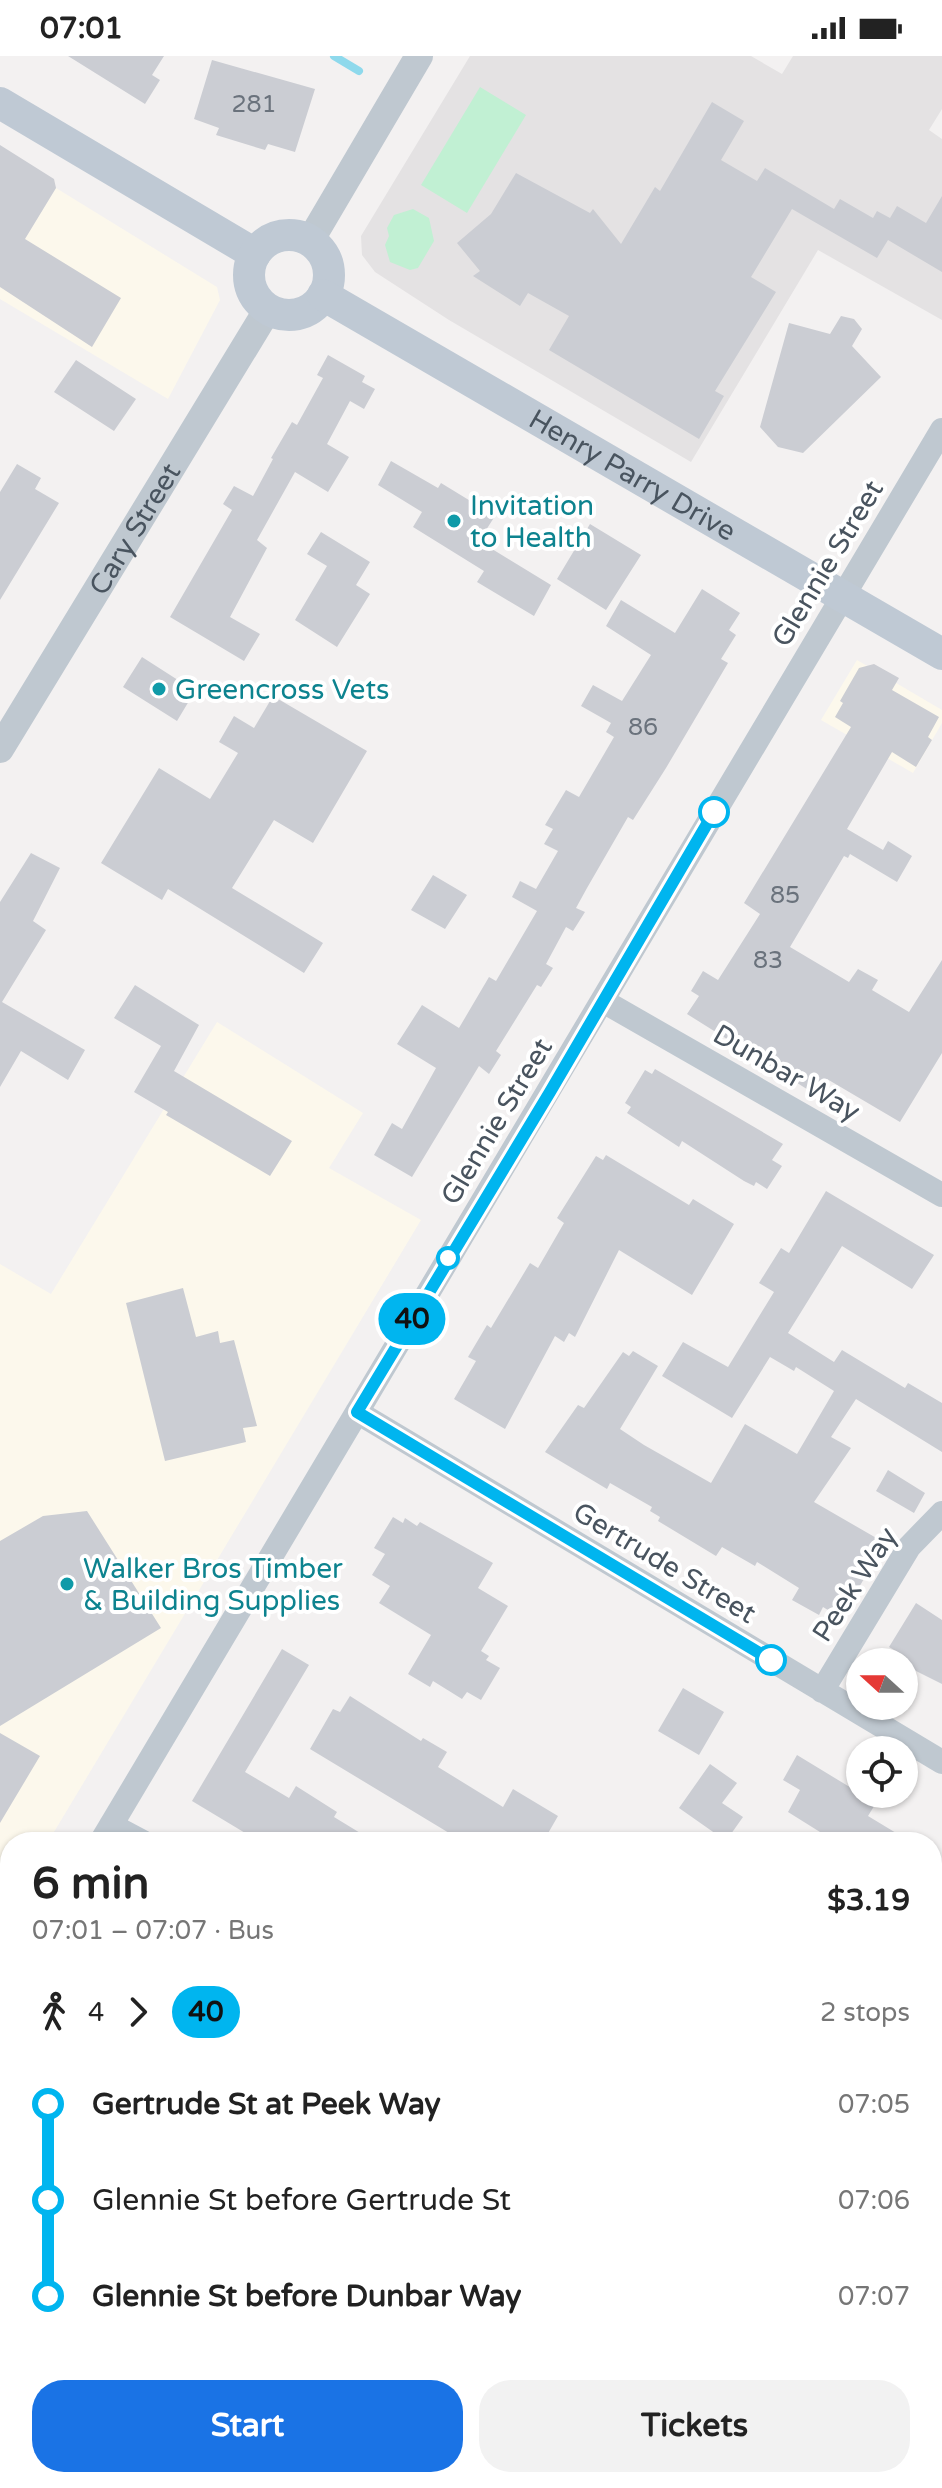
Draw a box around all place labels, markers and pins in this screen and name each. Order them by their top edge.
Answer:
place label: Invitation to Health [470,489,594,555]
marker: Invitation to Health [445,512,463,530]
place label: Greencross Vets [175,673,390,707]
marker: Greencross Vets [150,680,168,698]
unlabelled marker [699,797,729,827]
unlabelled marker [437,1247,459,1269]
place label: Walker Bros Timber & Building Supplies [83,1552,343,1618]
marker: Walker Bros Timber & Building Supplies [58,1575,76,1593]
unlabelled marker [756,1645,786,1675]

